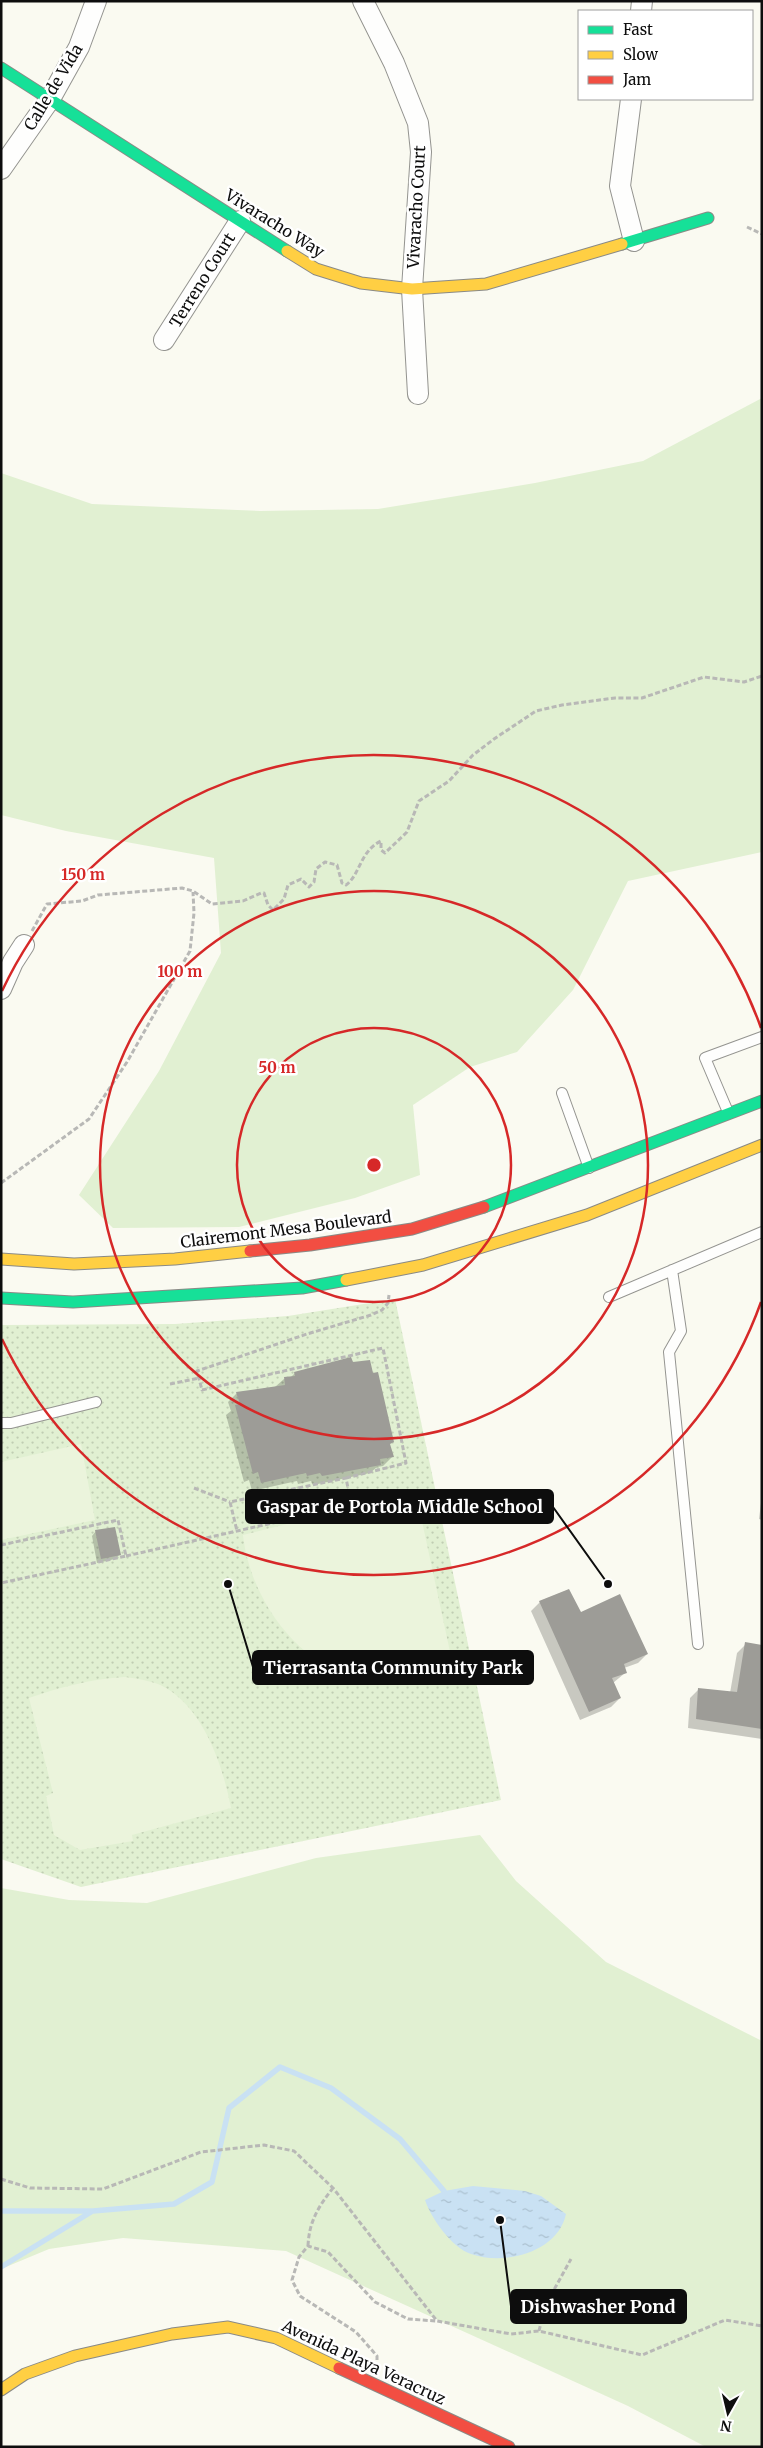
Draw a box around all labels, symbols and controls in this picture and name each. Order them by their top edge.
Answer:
legend [578,10,753,100]
text: Fast [623,20,653,39]
street label: Calle de Vida [19,40,87,134]
text: Slow [623,45,658,64]
text: Jam [622,70,651,89]
street label: Vivaracho Court [403,144,429,270]
street label: Vivaracho Way [221,184,329,262]
street label: Terreno Court [165,228,240,331]
text: 150 m [61,865,105,884]
text: 100 m [158,962,202,981]
text: 50 m [258,1058,296,1077]
centre of rings [365,1156,383,1174]
street label: Clairemont Mesa Boulevard [179,1206,393,1252]
callout: Gaspar de Portola Middle School [246,1490,553,1523]
text: Gaspar de Portola Middle School [257,1495,543,1518]
callout: Tierrasanta Community Park [253,1651,533,1684]
text: Tierrasanta Community Park [263,1656,523,1679]
callout: Dishwasher Pond [511,2290,686,2323]
text: Dishwasher Pond [520,2295,676,2318]
street label: Avenida Playa Veracruz [278,2315,449,2409]
north arrow [703,2388,753,2438]
text: N [719,2416,733,2436]

